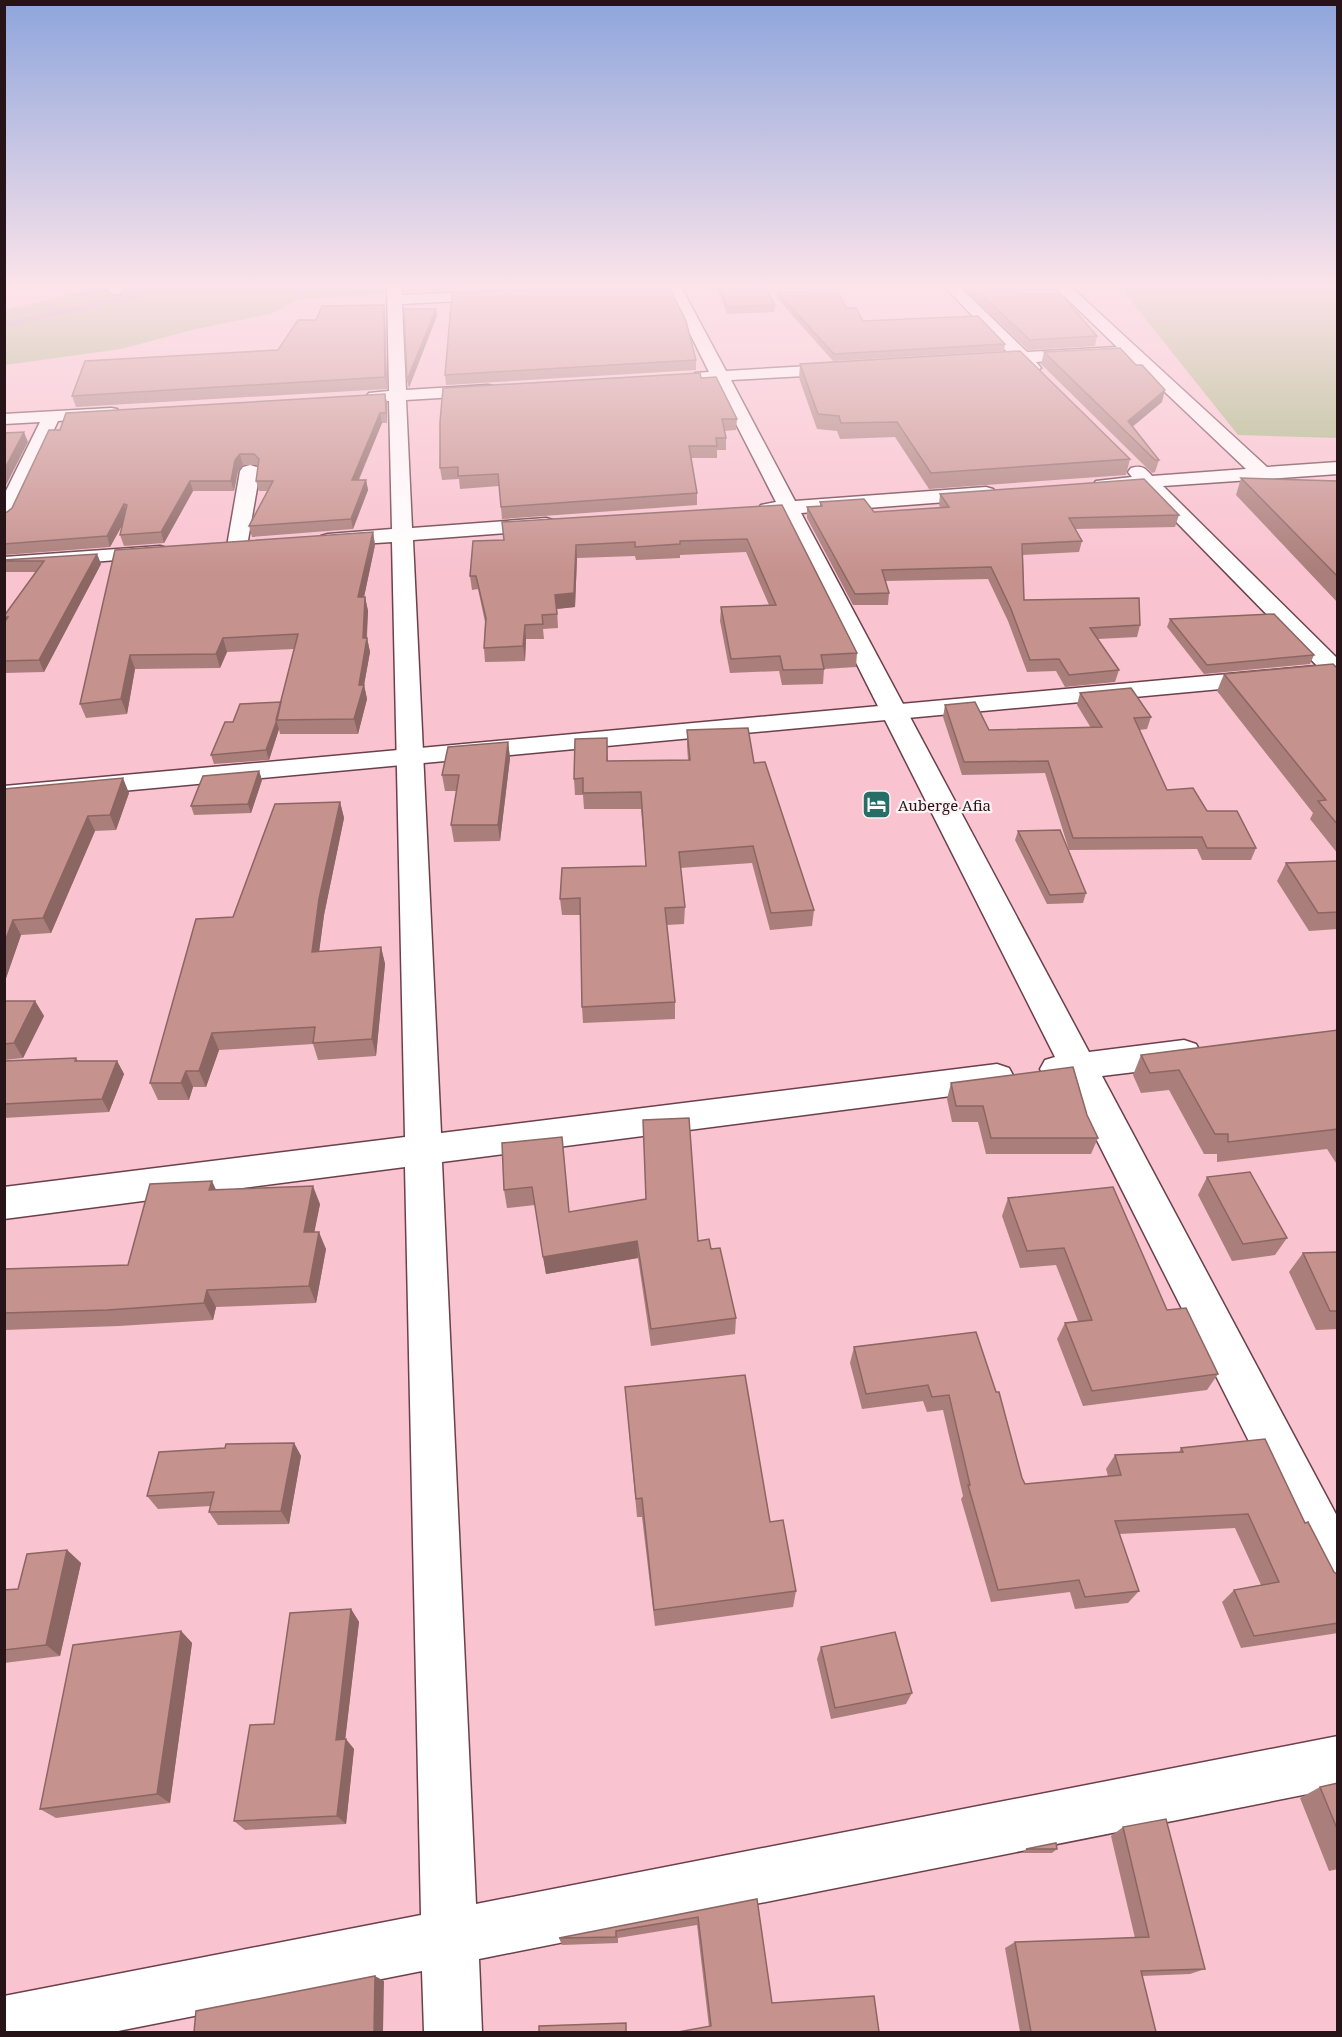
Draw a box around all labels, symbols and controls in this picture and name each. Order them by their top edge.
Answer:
hotel icon: Auberge Afia [861,789,893,821]
place label: Auberge Afia [898,795,991,815]

